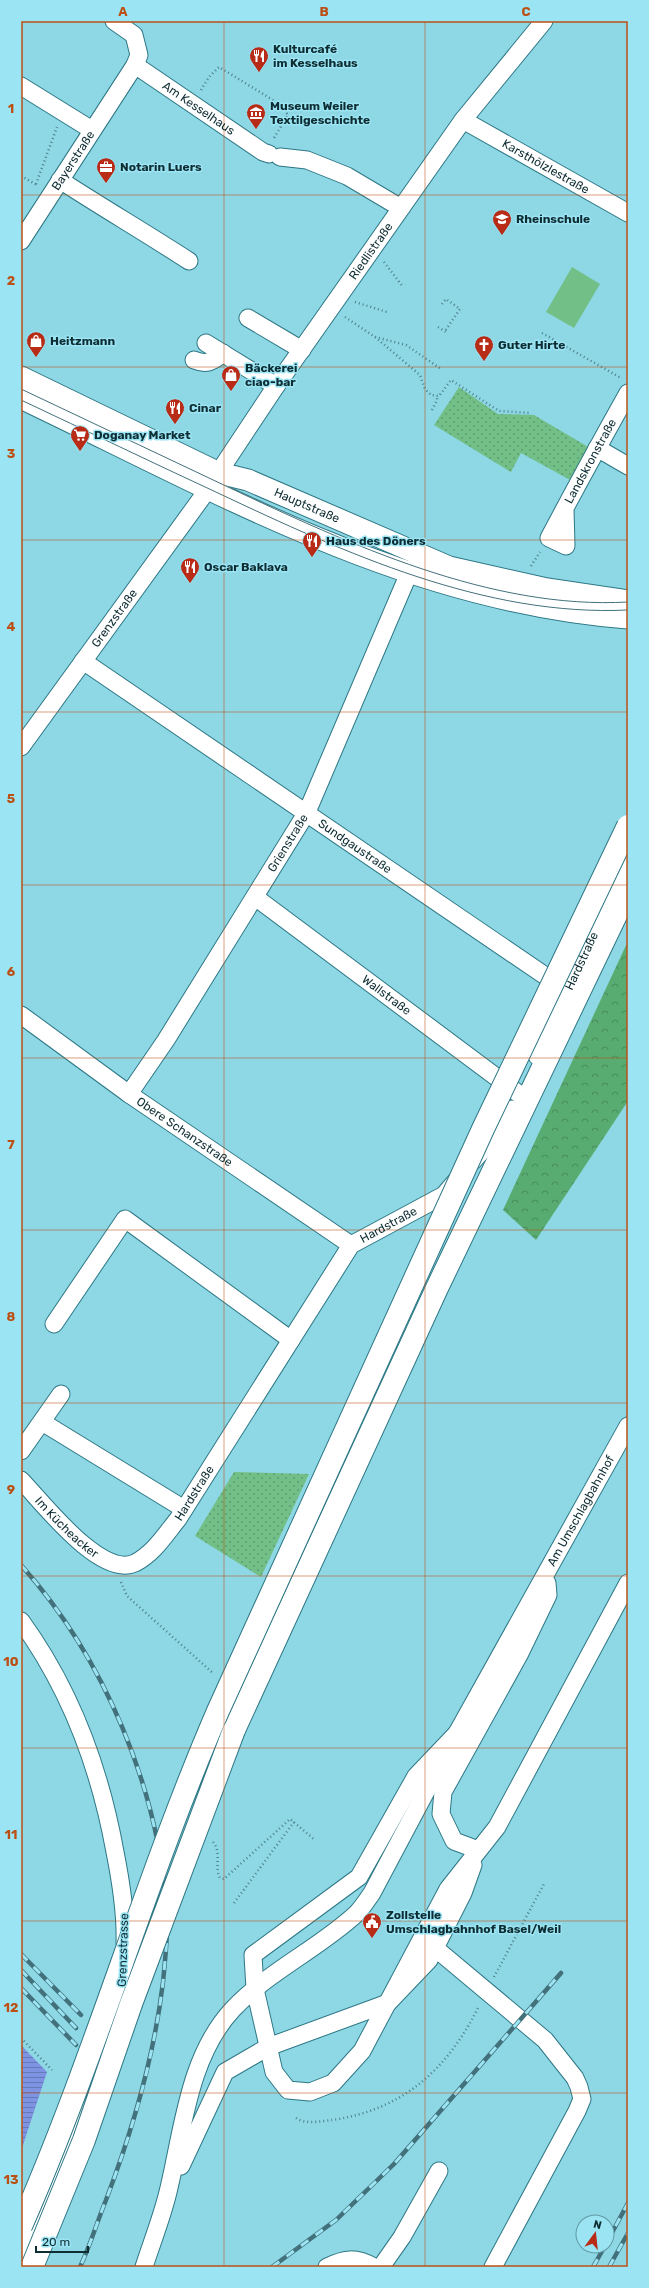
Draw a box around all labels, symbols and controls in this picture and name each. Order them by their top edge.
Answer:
text: A [118,4,128,19]
text: B [319,4,329,19]
text: C [521,4,531,19]
place label: Kulturcafé im Kesselhaus [273,42,358,70]
restaurant icon: Kulturcafé im Kesselhaus [248,45,270,73]
street label: Am Kesselhaus [160,79,238,138]
place label: Museum Weiler Textilgeschichte [270,99,370,127]
text: 1 [8,101,14,116]
museum icon: Museum Weiler Textilgeschichte [245,102,267,130]
street label: Bayerstraße [49,128,98,193]
street label: Karsthölzlestraße [500,137,592,197]
office icon: Notarin Luers [95,156,117,184]
place label: Notarin Luers [120,160,202,174]
school or university icon: Rheinschule [491,208,513,236]
place label: Rheinschule [516,212,590,226]
street label: Riedlistraße [346,220,396,282]
text: 2 [7,273,15,288]
shop icon: Heitzmann [25,330,47,358]
place label: Heitzmann [50,334,116,348]
church icon: Guter Hirte [473,334,495,362]
place label: Guter Hirte [498,338,565,352]
place label: Bäckerei ciao-bar [245,361,297,389]
shop icon: Bäckerei ciao-bar [220,364,242,392]
restaurant icon: Cinar [164,397,186,425]
place label: Cinar [189,401,222,415]
street label: Landskronstraße [562,416,619,506]
supermarket icon: Doganay Market [69,424,91,452]
place label: Doganay Market [94,428,191,442]
text: 3 [7,446,16,461]
street label: Hauptstraße [272,485,342,526]
restaurant icon: Haus des Döners [301,530,323,558]
place label: Haus des Döners [326,534,426,548]
restaurant icon: Oscar Baklava [179,556,201,584]
place label: Oscar Baklava [204,560,288,574]
street label: Grenzstraße [89,586,140,650]
text: 4 [7,619,16,634]
text: 5 [7,791,15,806]
street label: Grienstraße [265,811,311,875]
street label: Sundgaustraße [315,816,395,876]
street label: Hardstraße [562,929,601,992]
text: 6 [7,964,16,979]
street label: Wallstraße [359,972,414,1018]
street label: Obere Schanzstraße [134,1094,236,1170]
text: 7 [7,1137,15,1152]
street label: Hardstraße [358,1204,420,1246]
text: 8 [7,1309,16,1324]
street label: Am Umschlagbahnhof [544,1453,617,1569]
street label: Hardstraße [172,1463,217,1523]
text: 9 [7,1482,15,1497]
street label: Im Kücheacker [32,1494,101,1561]
text: 10 [3,1654,19,1669]
text: 11 [5,1827,17,1842]
place label: Zollstelle Umschlagbahnhof Basel/Weil [386,1908,561,1936]
public building icon: Zollstelle Umschlagbahnhof Basel/Weil [361,1911,383,1939]
street label: Grenzstrasse [115,1913,131,1987]
text: 12 [4,2000,18,2015]
text: 13 [3,2172,19,2187]
north arrow [575,2214,615,2254]
text: N [592,2218,603,2232]
scale bar [36,2228,88,2254]
text: 20 m [42,2235,70,2249]

